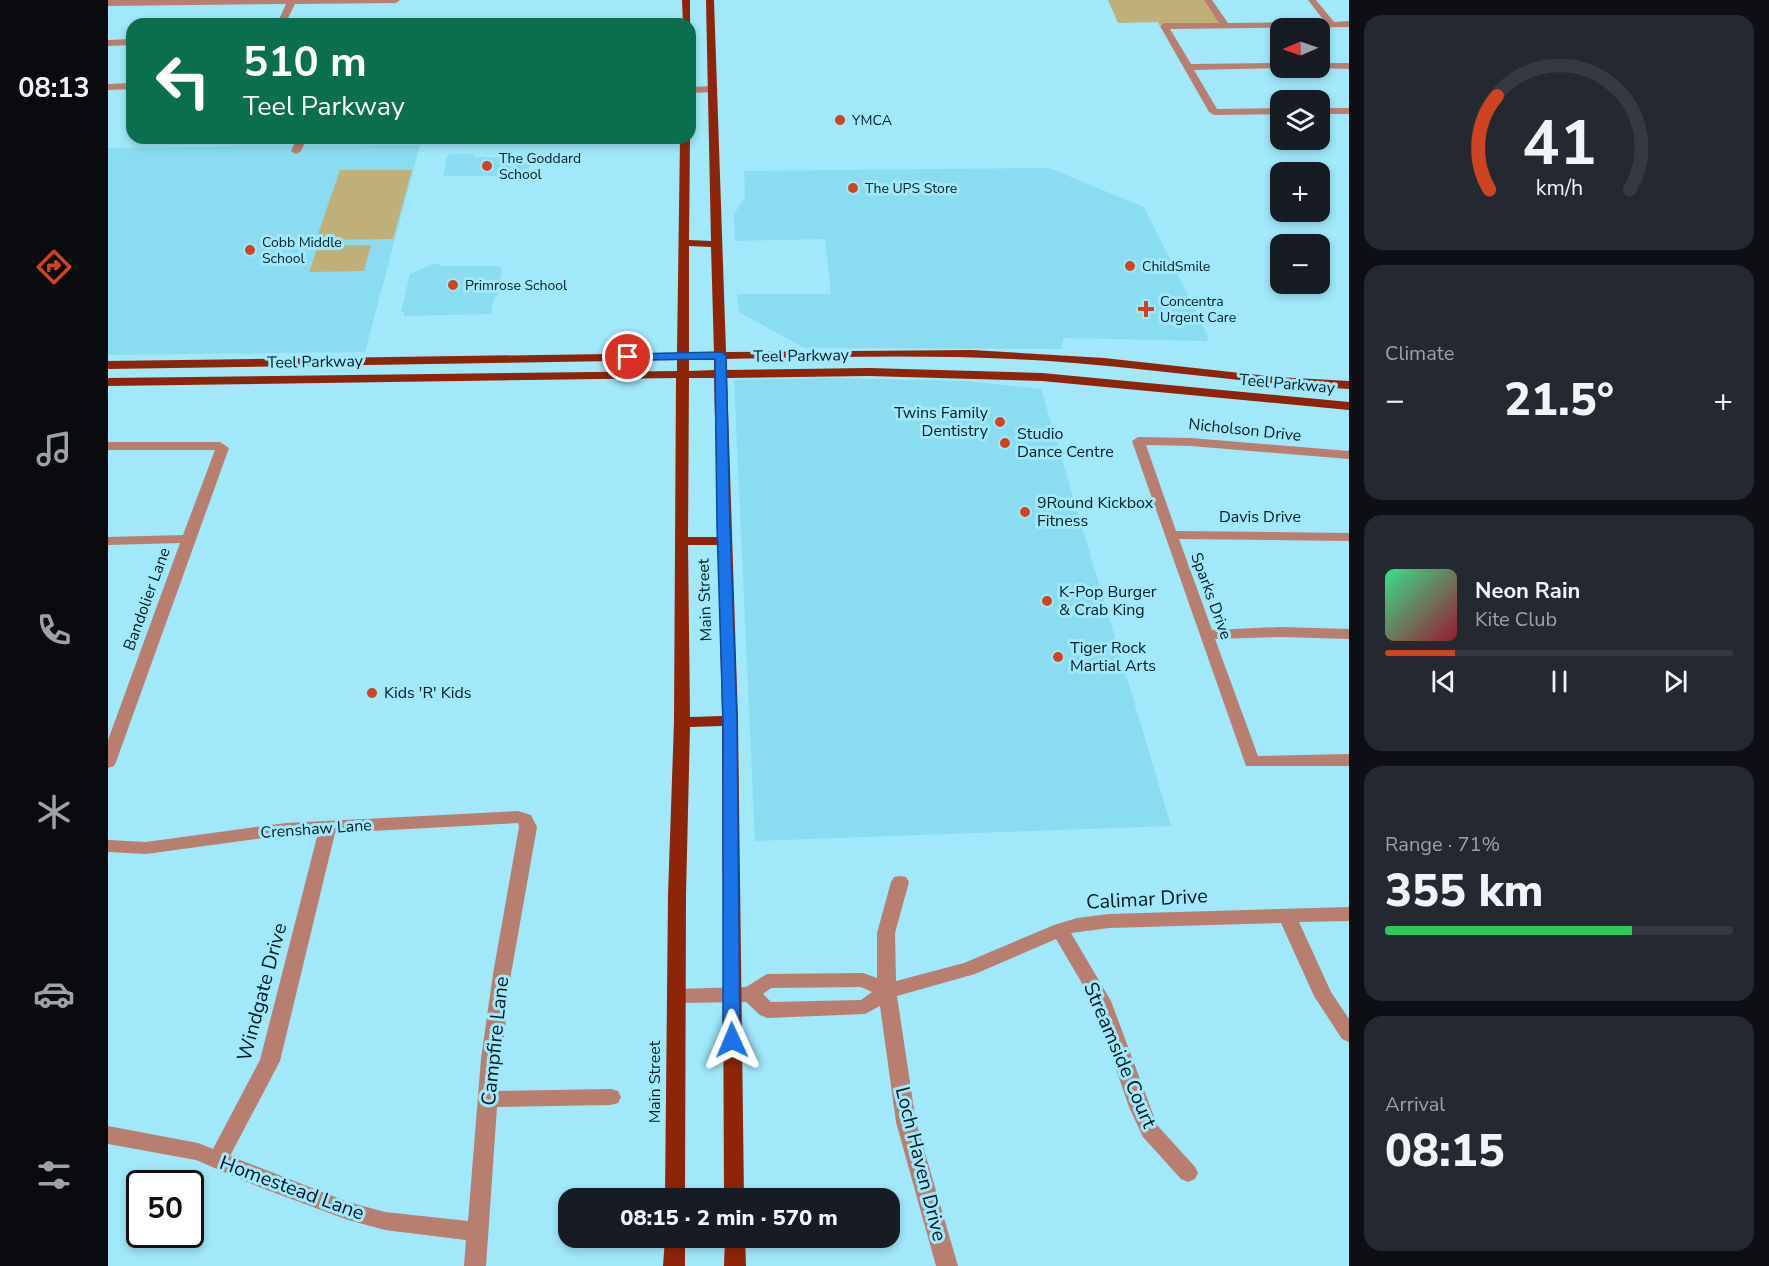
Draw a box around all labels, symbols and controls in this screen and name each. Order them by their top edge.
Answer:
north arrow [1270,18,1330,78]
map controls [1270,18,1330,294]
text: 510 m [243,34,367,91]
icon: left [144,42,222,120]
text: 08:13 [18,70,90,107]
text: Teel Parkway [243,88,405,125]
button: layers [1270,90,1330,150]
text: 41 [1522,101,1596,186]
place label: YMCA [851,111,892,130]
marker: YMCA [833,113,847,127]
place label: The Goddard School [499,149,581,184]
marker: The Goddard School [480,159,494,173]
button: + [1270,162,1330,222]
text: km/h [1535,173,1583,203]
place label: The UPS Store [865,179,957,198]
marker: The UPS Store [846,181,860,195]
place label: Cobb Middle School [262,233,342,268]
button: − [1270,234,1330,294]
marker: Cobb Middle School [243,243,257,257]
icon: directions [33,246,75,288]
place label: ChildSmile [1142,257,1210,276]
marker: ChildSmile [1123,259,1137,273]
place label: Primrose School [465,276,568,295]
marker: Primrose School [446,278,460,292]
place label: Concentra Urgent Care [1160,292,1236,327]
marker: Concentra Urgent Care [1137,300,1155,318]
pin [602,331,653,382]
icon: arrive [611,340,644,373]
text: Climate [1385,340,1454,367]
street label: Teel Parkway [753,344,850,368]
street label: Teel Parkway [267,350,364,374]
street label: Teel Parkway [1238,369,1336,399]
text: 21.5° [1504,370,1614,431]
text: − [1385,378,1405,423]
text: + [1713,378,1733,423]
place label: Twins Family Dentistry [894,402,989,442]
street label: Nicholson Drive [1187,413,1303,447]
marker: Twins Family Dentistry [993,415,1007,429]
place label: Studio Dance Centre [1017,423,1114,463]
icon: music [33,428,75,470]
marker: Studio Dance Centre [998,436,1012,450]
place label: 9Round Kickbox Fitness [1037,492,1154,532]
marker: 9Round Kickbox Fitness [1018,505,1032,519]
street label: Davis Drive [1219,506,1301,528]
street label: Bandolier Lane [118,544,176,654]
street label: Sparks Drive [1185,549,1237,643]
street label: Main Street [693,558,717,642]
text: Neon Rain [1475,576,1580,606]
place label: K-Pop Burger & Crab King [1059,581,1157,621]
marker: K-Pop Burger & Crab King [1040,594,1054,608]
text: Kite Club [1475,606,1557,633]
icon: phone [33,609,75,651]
place label: Tiger Rock Martial Arts [1070,637,1156,677]
marker: Tiger Rock Martial Arts [1051,650,1065,664]
icon: previous [1427,665,1460,698]
icon: pause [1543,665,1576,698]
icon: next [1659,665,1692,698]
place label: Kids 'R' Kids [384,682,471,704]
marker: Kids 'R' Kids [365,686,379,700]
icon: climate [33,791,75,833]
street label: Crenshaw Lane [260,814,372,844]
text: Range · 71% [1385,831,1500,858]
text: 355 km [1385,861,1544,922]
street label: Calimar Drive [1086,882,1208,916]
street label: Windgate Drive [231,920,293,1064]
icon: car [33,973,75,1015]
street label: Campfire Lane [475,975,515,1107]
street label: Streamside Court [1077,978,1163,1133]
position arrow [700,1008,764,1072]
street label: Main Street [644,1040,666,1123]
street label: Loch Haven Drive [889,1084,953,1244]
text: Arrival [1385,1091,1445,1118]
text: 08:15 [1385,1121,1505,1182]
street label: Homestead Lane [216,1149,368,1227]
icon: filters [33,1154,75,1196]
speed limit sign: 50 [126,1170,204,1248]
text: 08:15 · 2 min · 570 m [620,1203,838,1233]

